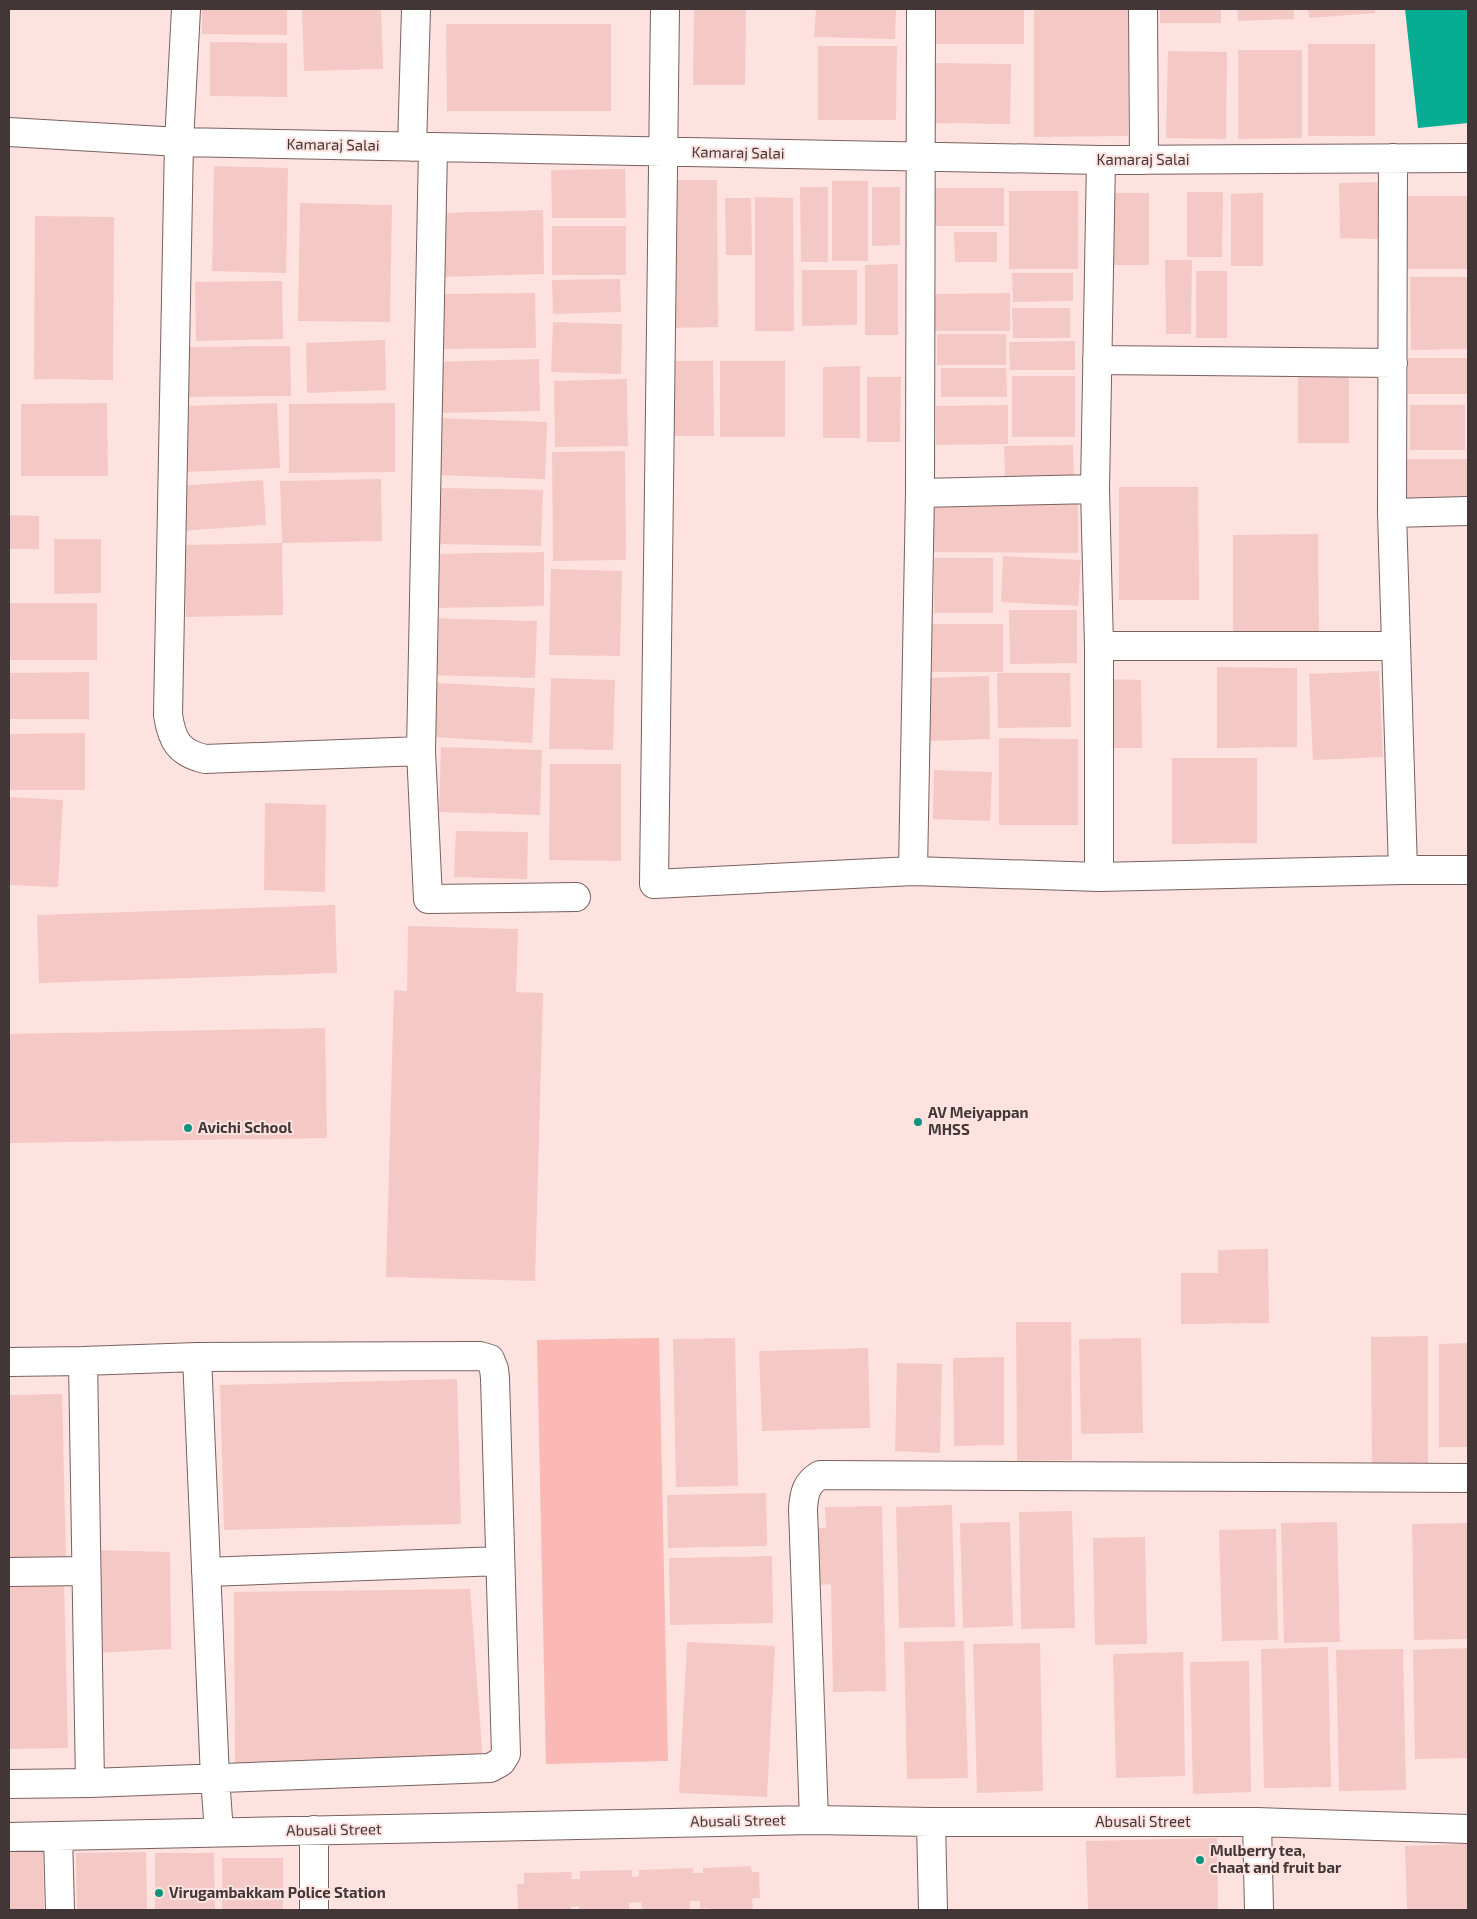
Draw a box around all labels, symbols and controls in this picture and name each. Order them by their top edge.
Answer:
street label: Kamaraj Salai [286,134,380,155]
street label: Kamaraj Salai [691,142,785,163]
street label: Kamaraj Salai [1097,150,1189,169]
place label: AV Meiyappan MHSS [928,1103,1029,1138]
marker: AV Meiyappan MHSS [912,1116,924,1128]
place label: Avichi School [198,1118,292,1136]
marker: Avichi School [182,1122,194,1134]
street label: Abusali Street [690,1810,786,1830]
street label: Abusali Street [1095,1812,1191,1830]
street label: Abusali Street [286,1819,382,1839]
place label: Mulberry tea, chaat and fruit bar [1210,1841,1342,1876]
marker: Mulberry tea, chaat and fruit bar [1194,1854,1206,1866]
place label: Virugambakkam Police Station [169,1883,386,1901]
marker: Virugambakkam Police Station [153,1887,165,1899]

